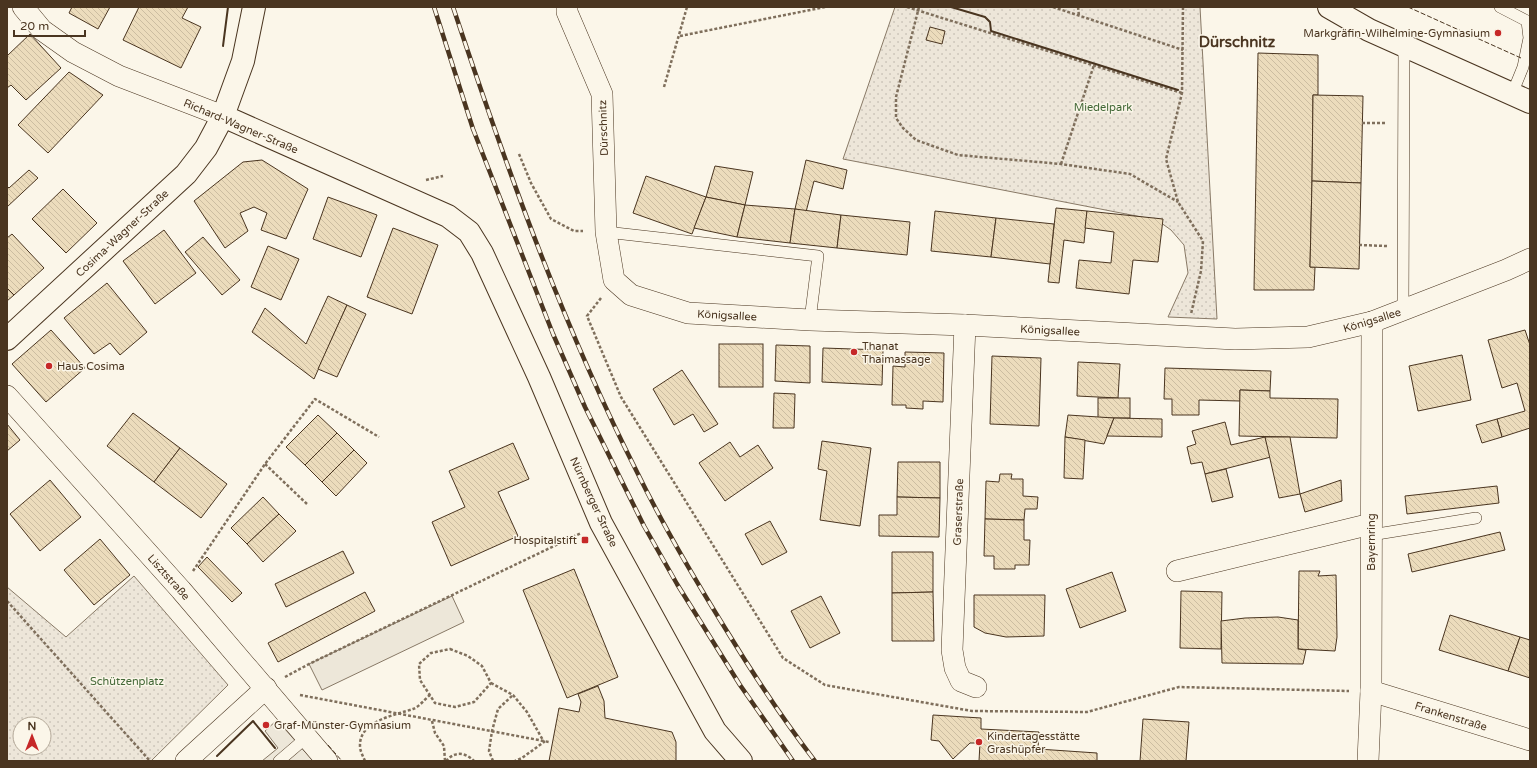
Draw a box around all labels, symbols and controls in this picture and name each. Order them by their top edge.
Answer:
scale bar [14,12,85,38]
text: 20 m [20,19,49,33]
place label: Markgräfin-Wilhelmine-Gymnasium [1303,27,1490,40]
marker: Markgräfin-Wilhelmine-Gymnasium [1493,28,1503,38]
district label: Dürschnitz [1199,33,1276,51]
street label: Richard-Wagner-Straße [181,96,300,157]
street label: Dürschnitz [596,99,611,156]
park label: Miedelpark [1074,101,1132,114]
street label: Cosima-Wagner-Straße [73,187,171,280]
street label: Königsallee [1342,306,1403,335]
street label: Königsallee [697,307,757,324]
street label: Königsallee [1020,322,1080,339]
place label: Thanat Thaimassage [862,340,930,366]
marker: Thanat Thaimassage [849,347,859,357]
place label: Haus Cosima [57,360,125,373]
marker: Haus Cosima [44,361,54,371]
street label: Nürnberger Straße [567,455,620,549]
street label: Graserstraße [951,478,966,546]
street label: Bayernring [1365,513,1378,571]
place label: Hospitalstift [514,534,577,547]
marker: Hospitalstift [580,535,590,545]
street label: Lisztstraße [145,552,192,603]
park label: Schützenplatz [90,675,165,688]
street label: Frankenstraße [1413,699,1489,734]
north arrow [12,716,52,756]
place label: Graf-Münster-Gymnasium [274,719,411,732]
text: N [28,720,36,733]
marker: Graf-Münster-Gymnasium [261,720,271,730]
place label: Kindertagesstätte Grashüpfer [987,730,1080,756]
marker: Kindertagesstätte Grashüpfer [974,737,984,747]

